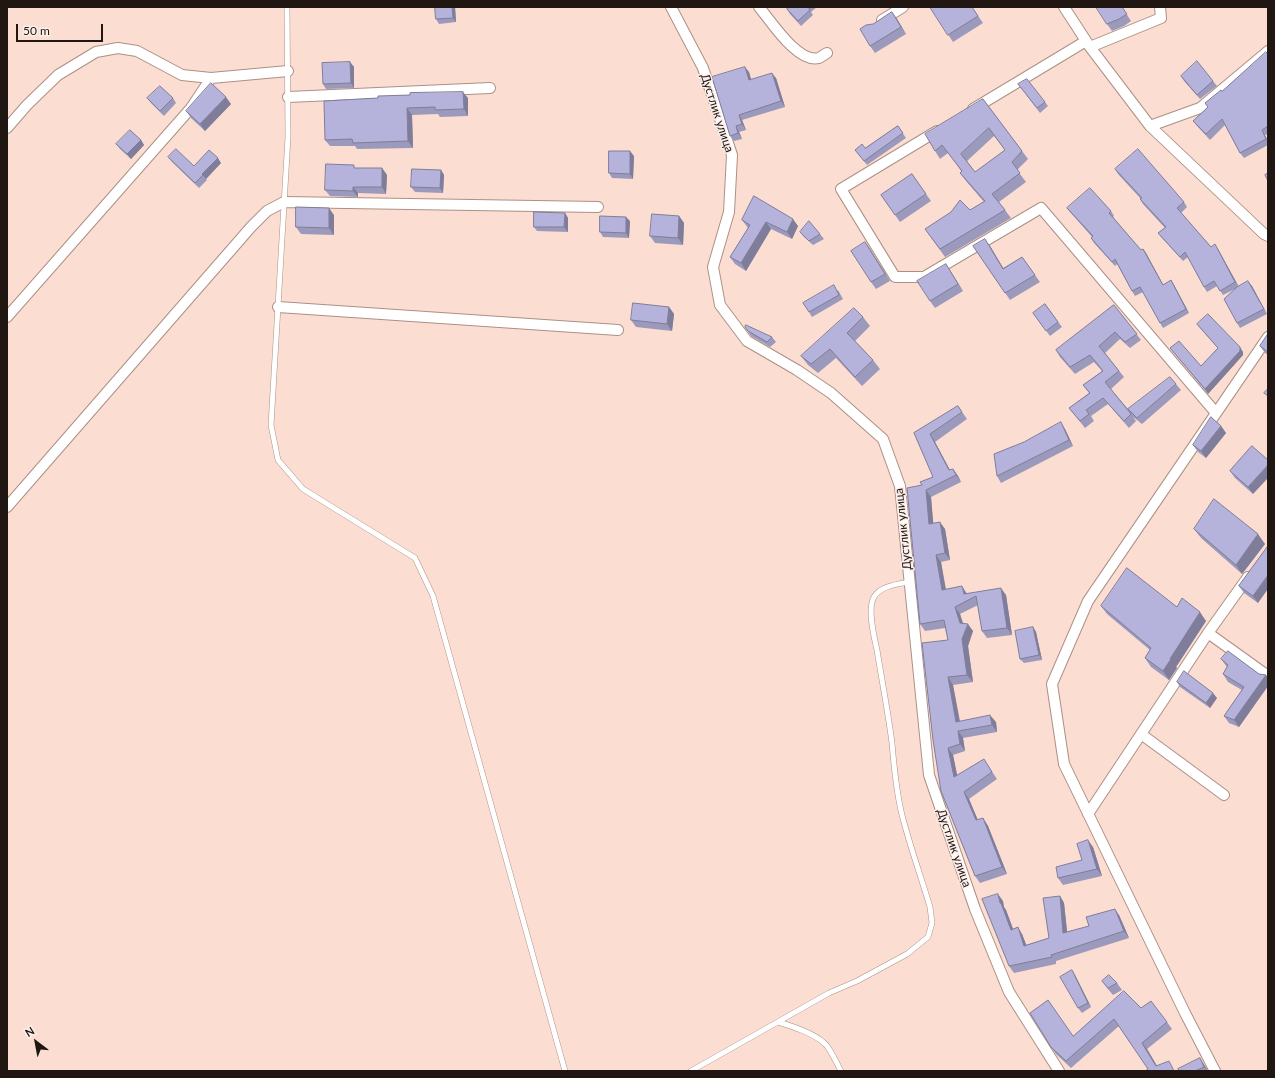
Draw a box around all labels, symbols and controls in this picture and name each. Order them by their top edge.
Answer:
scale bar [18,16,105,42]
text: 50 m [23,23,50,38]
street label: Дустлик улица [697,72,737,154]
street label: Дустлик улица [892,487,914,571]
street label: Дустлик улица [934,807,974,889]
north arrow [16,1022,56,1062]
text: N [22,1024,36,1039]

